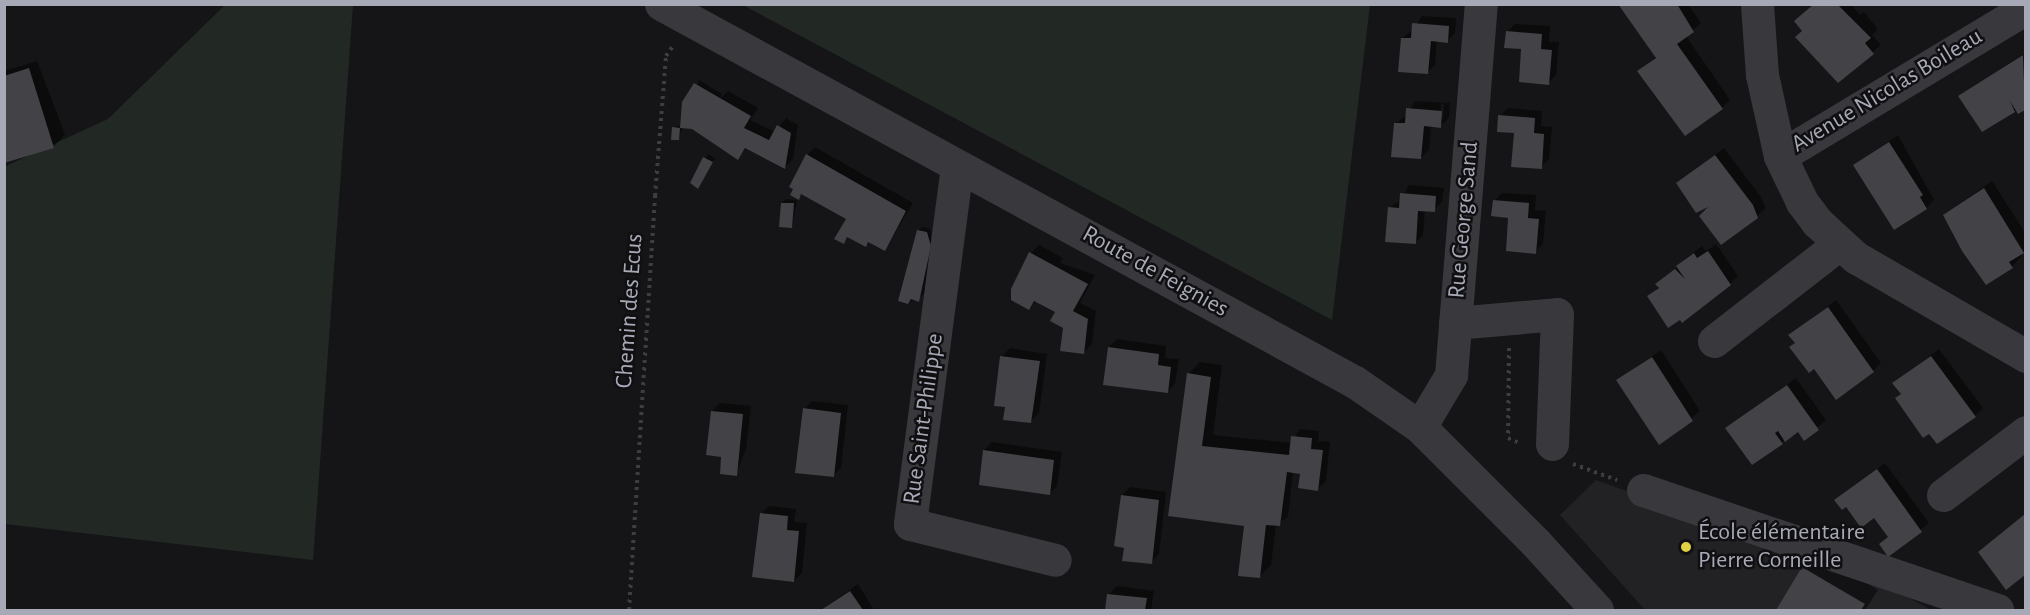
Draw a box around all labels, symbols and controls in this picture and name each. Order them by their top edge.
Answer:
street label: Avenue Nicolas Boileau [1786,23,1988,159]
street label: Rue George Sand [1443,140,1485,300]
street label: Route de Feignies [1077,220,1233,324]
street label: Chemin des Ecus [610,233,650,389]
street label: Rue Saint-Philippe [898,332,950,506]
place label: École élémentaire Pierre Corneille [1698,519,1865,575]
marker: École élémentaire Pierre Corneille [1679,540,1693,554]

